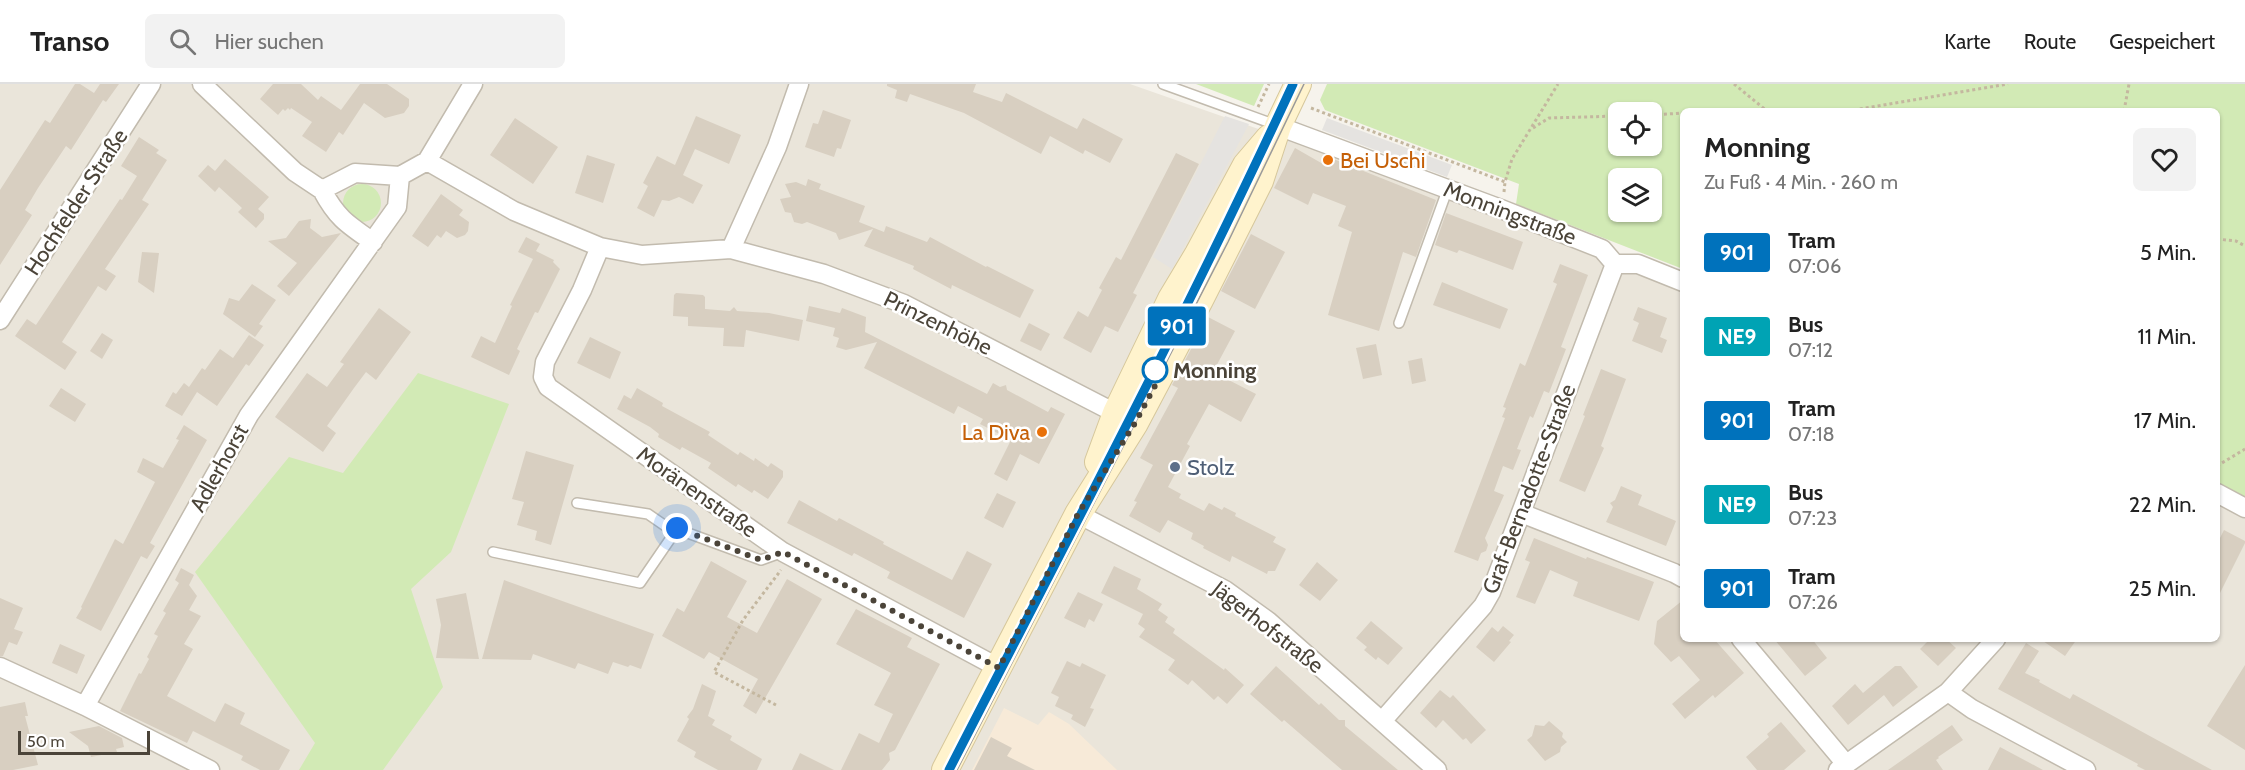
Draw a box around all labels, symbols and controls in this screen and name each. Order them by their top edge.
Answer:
search box [145,14,565,68]
text: Transo [30,24,109,58]
icon: search [166,25,199,58]
text: Hier suchen [214,28,324,55]
text: Karte [1944,29,1991,54]
text: Route [2024,29,2076,54]
text: Gespeichert [2109,29,2215,54]
map controls [1608,102,1662,222]
button: locate [1608,102,1662,156]
street label: Hochfelder Straße [19,124,133,280]
button: heart [2133,128,2196,191]
text: Monning [1704,130,1810,164]
place label: Bei Uschi [1340,147,1425,174]
marker: Bei Uschi [1321,153,1335,167]
button: layers [1608,168,1662,222]
text: Zu Fuß · 4 Min. · 260 m [1704,170,1898,194]
street label: Monningstraße [1440,175,1580,251]
text: Tram [1788,227,1836,254]
text: 5 Min. [2140,239,2196,266]
text: 901 [1720,240,1754,265]
text: 07:06 [1788,254,1841,278]
street label: Prinzenhöhe [879,285,997,361]
line badge: 901 [1142,306,1212,346]
text: Bus [1788,311,1823,338]
text: 901 [1160,314,1194,339]
text: 11 Min. [2138,323,2196,350]
text: NE9 [1718,324,1756,349]
text: 07:12 [1788,338,1833,362]
marker: Monning [1142,357,1168,383]
place label: Monning [1173,357,1256,384]
street label: Graf-Bernadotte-Straße [1477,380,1581,598]
text: Tram [1788,395,1836,422]
text: 17 Min. [2134,407,2196,434]
text: 901 [1720,408,1754,433]
street label: Adlerhorst [184,419,254,517]
place label: La Diva [962,419,1030,446]
text: 07:18 [1788,422,1835,446]
marker: La Diva [1035,425,1049,439]
street label: Moränenstraße [632,441,762,543]
place label: Stolz [1187,454,1235,481]
marker: Stolz [1168,460,1182,474]
text: Bus [1788,479,1823,506]
text: 22 Min. [2129,491,2196,518]
text: NE9 [1718,492,1756,517]
text: 07:23 [1788,506,1837,530]
your location [662,513,692,543]
text: Tram [1788,563,1836,590]
street label: Jägerhofstraße [1206,574,1329,679]
text: 25 Min. [2128,575,2196,602]
text: 901 [1720,576,1754,601]
text: 07:26 [1788,590,1838,614]
scale bar [18,728,150,756]
text: 50 m [27,732,64,751]

